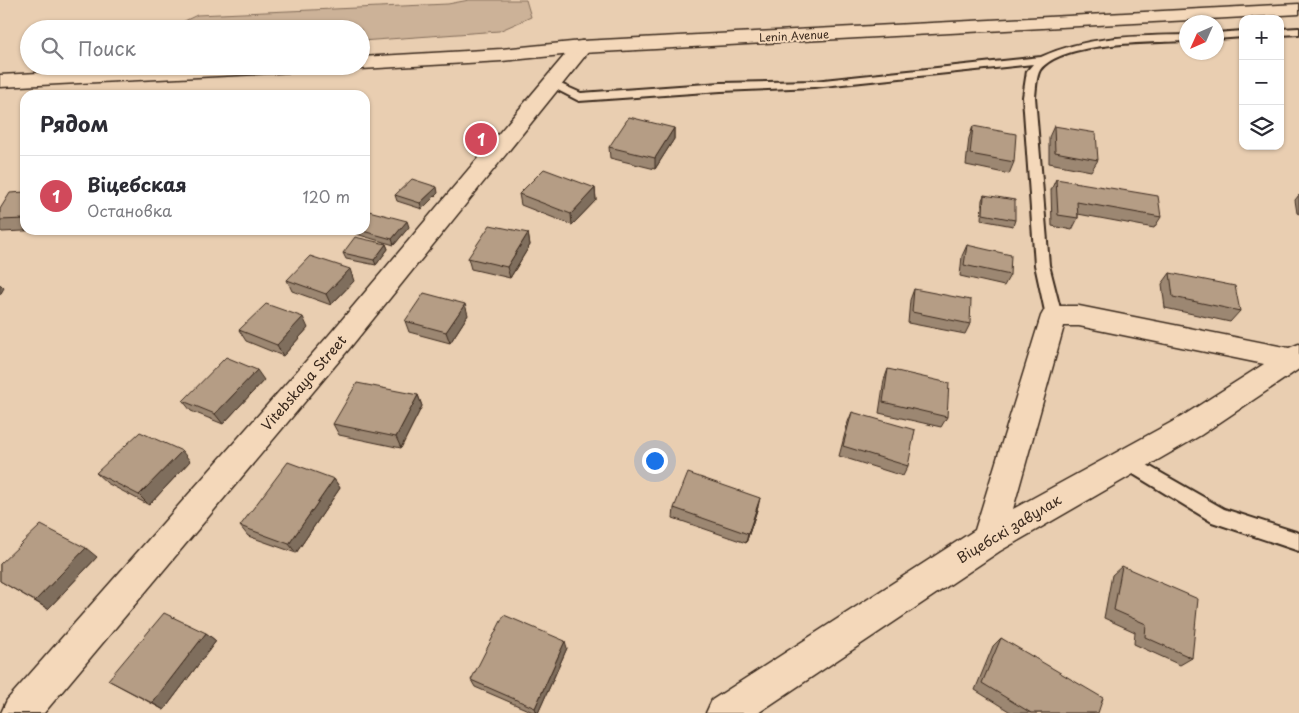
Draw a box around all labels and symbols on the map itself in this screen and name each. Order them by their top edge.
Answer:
north arrow [1179,15,1224,60]
street label: Lenin Avenue [759,25,829,46]
pin: 1 [465,120,497,158]
street label: Vitebskaya Street [256,330,351,435]
your location [642,448,668,474]
street label: Віцебскі завулак [953,489,1065,568]

